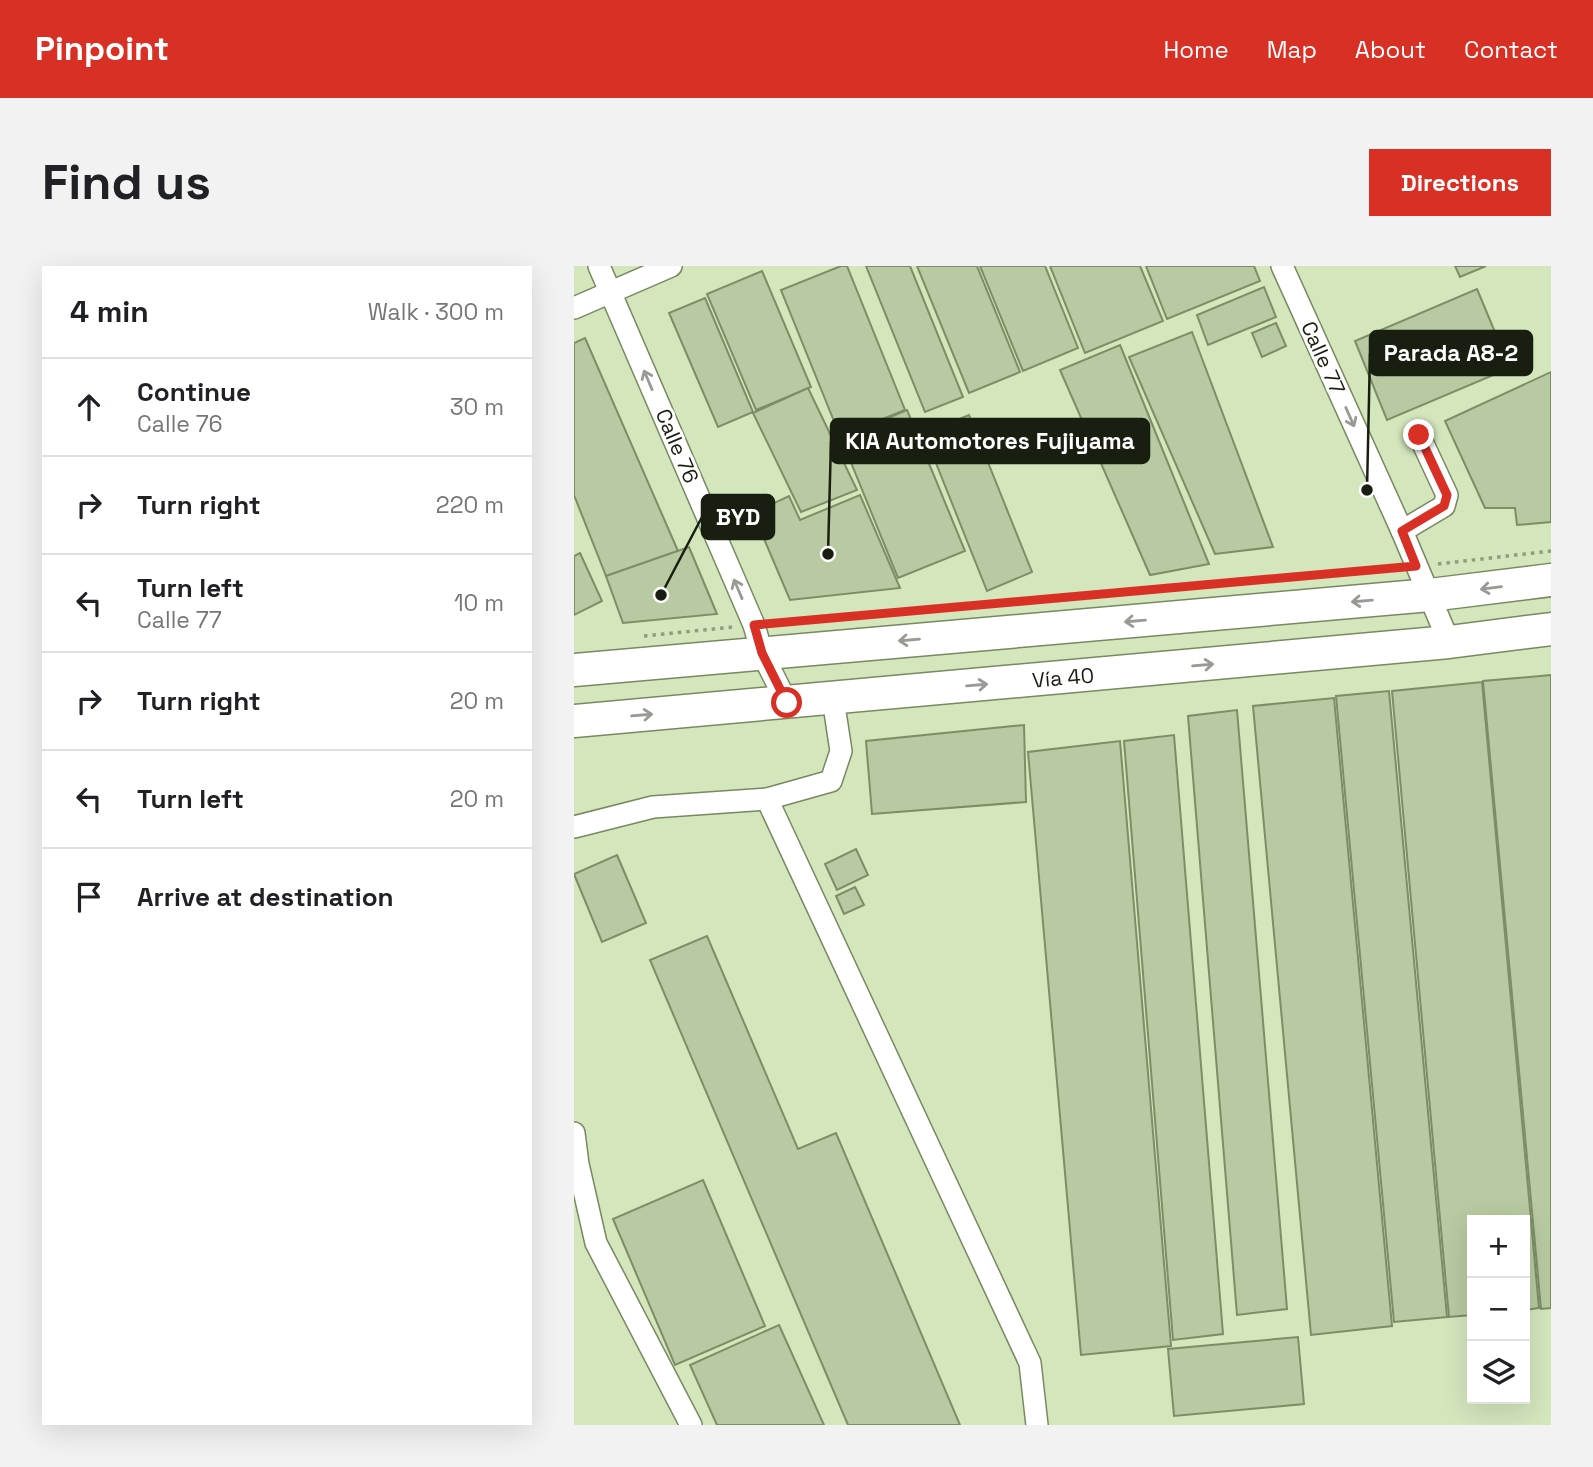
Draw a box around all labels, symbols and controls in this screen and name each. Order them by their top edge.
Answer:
text: Pinpoint [35,28,169,70]
text: Home [1163,34,1229,65]
text: Map [1267,34,1317,65]
text: About [1355,34,1426,65]
text: Contact [1464,34,1558,65]
button: Directions [1369,149,1551,216]
text: Find us [42,151,211,213]
text: 4 min [70,292,149,331]
text: Walk · 300 m [368,297,504,327]
street label: Calle 77 [1295,317,1352,399]
callout: Parada A8-2 [1370,331,1532,375]
text: Parada A8-2 [1384,338,1518,368]
one-way arrow [641,370,654,391]
text: Continue [137,375,251,409]
icon: ahead [70,388,108,426]
text: 30 m [450,392,504,422]
street label: Calle 76 [650,405,705,487]
one-way arrow [1345,407,1358,428]
text: Calle 76 [137,409,223,439]
callout: KIA Automotores Fujiyama [831,419,1149,463]
route end [1403,419,1434,450]
text: KIA Automotores Fujiyama [845,426,1135,456]
icon: right [70,486,108,524]
text: Turn right [137,488,261,522]
text: 220 m [436,490,504,520]
callout: BYD [702,495,774,539]
text: BYD [716,502,760,532]
text: Turn left [137,571,244,605]
one-way arrow [731,579,744,600]
one-way arrow [1480,581,1502,594]
icon: left [70,584,108,622]
text: 10 m [454,588,504,618]
one-way arrow [1351,595,1374,608]
text: Calle 77 [137,605,222,635]
one-way arrow [1125,615,1147,628]
one-way arrow [898,634,921,647]
one-way arrow [1191,658,1214,671]
street label: Vía 40 [1031,661,1095,694]
one-way arrow [965,679,987,692]
icon: right [70,682,108,720]
text: Turn right [137,684,261,718]
text: 20 m [450,686,504,716]
route start [771,687,802,718]
one-way arrow [630,708,653,721]
icon: left [70,780,108,818]
text: Turn left [137,782,244,816]
text: 20 m [450,784,504,814]
icon: arrive [70,878,108,916]
text: Arrive at destination [137,880,394,914]
map controls [1467,1215,1530,1404]
button: + [1467,1215,1530,1278]
button: − [1467,1278,1530,1341]
button: layers [1467,1341,1530,1404]

